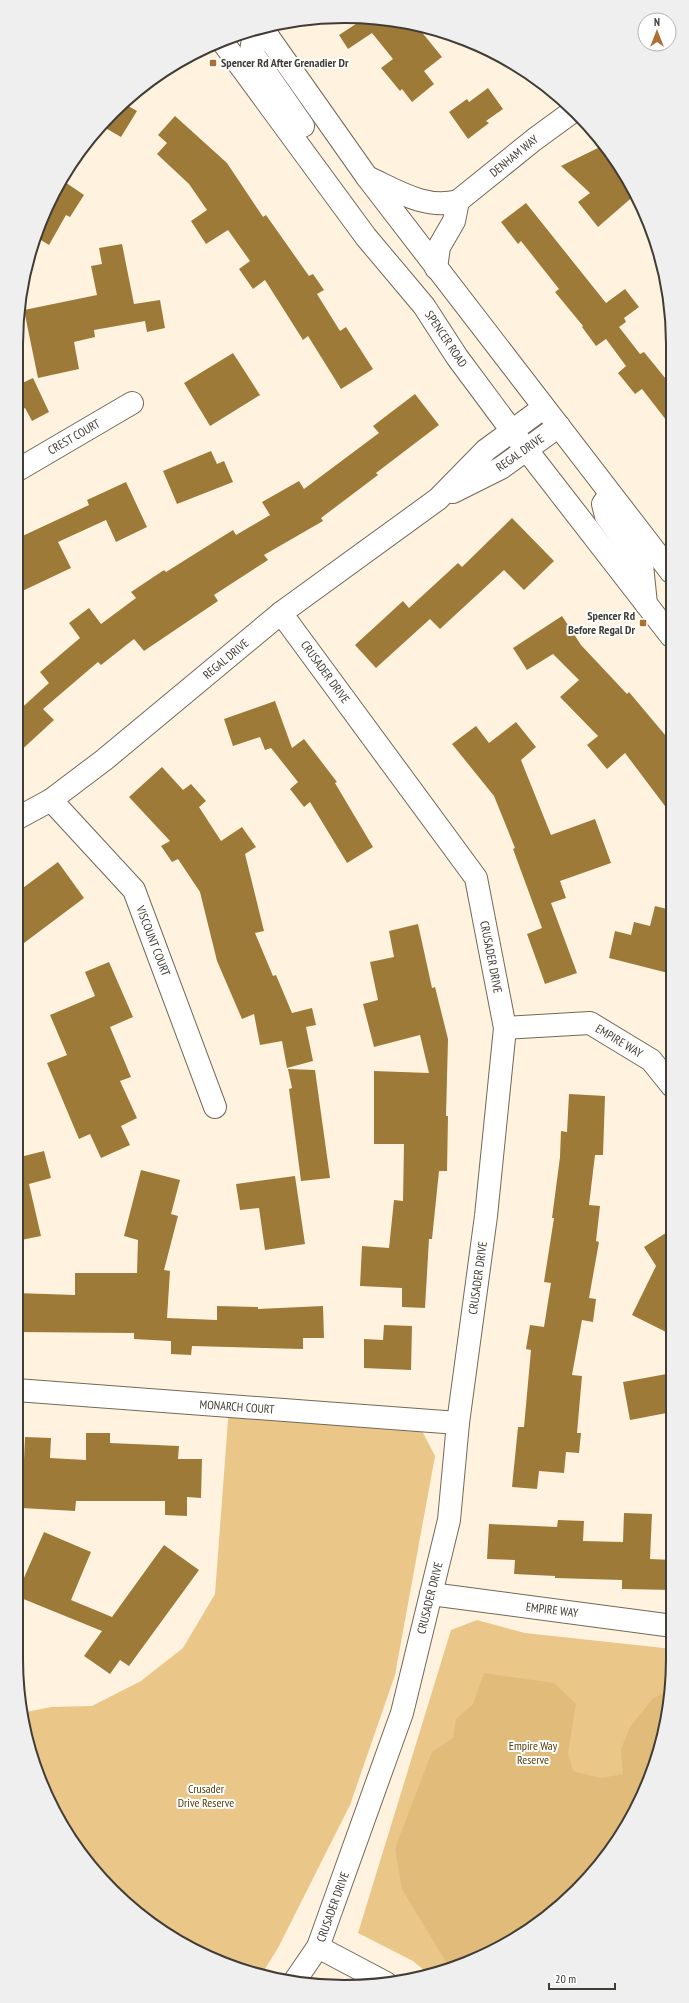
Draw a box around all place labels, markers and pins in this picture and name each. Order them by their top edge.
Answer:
place label: Spencer Rd After Grenadier Dr [221,55,349,70]
marker: Spencer Rd After Grenadier Dr [208,58,218,68]
place label: Spencer Rd Before Regal Dr [568,608,635,637]
marker: Spencer Rd Before Regal Dr [638,618,648,628]

